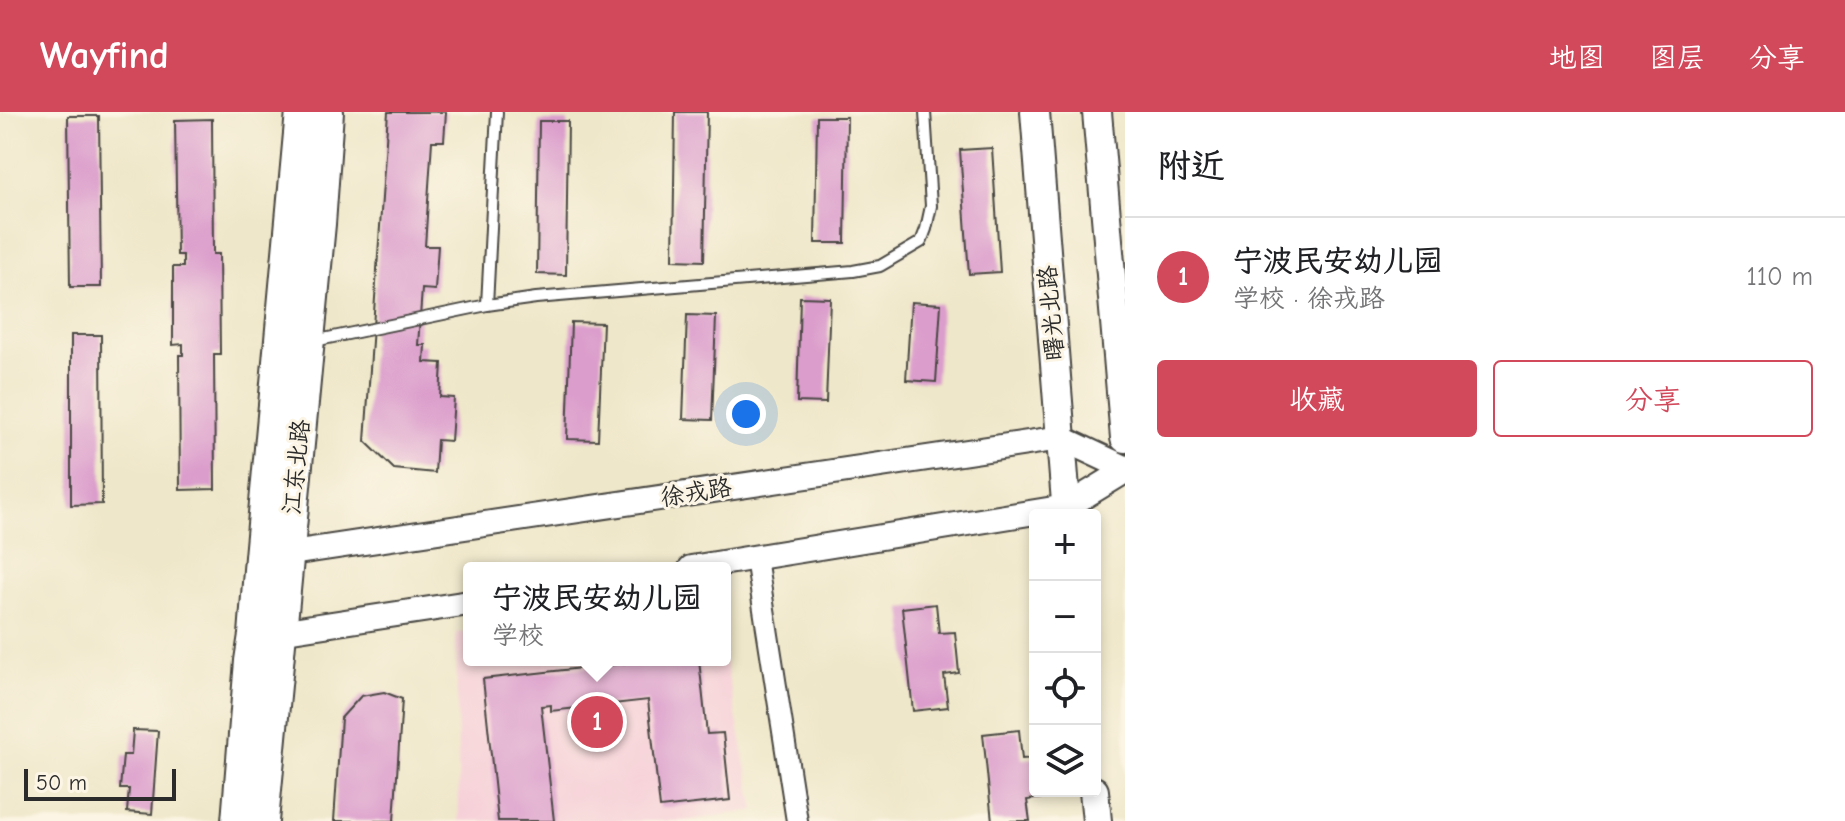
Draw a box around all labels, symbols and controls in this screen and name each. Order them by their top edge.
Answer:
text: Wayfind [40,34,169,78]
text: 地图 [1549,42,1605,74]
text: 图层 [1649,42,1705,74]
text: 分享 [1749,42,1805,74]
text: 附近 [1157,146,1225,186]
text: 宁波民安幼儿园 [1233,244,1443,279]
text: 1 [1178,262,1188,292]
text: 110 m [1746,262,1813,292]
street label: 曙光北路 [1033,264,1069,362]
text: 学校 · 徐戎路 [1233,284,1385,314]
button: 收藏 [1157,360,1477,437]
button: 分享 [1493,360,1813,437]
your location [726,394,766,434]
street label: 江东北路 [277,418,315,516]
street label: 徐戎路 [658,473,734,511]
map controls [1029,509,1101,797]
button: + [1029,509,1101,581]
popup [463,562,731,666]
text: 宁波民安幼儿园 [492,581,702,616]
button: − [1029,581,1101,653]
text: 学校 [492,621,544,651]
button: locate [1029,653,1101,725]
pin: 1 [571,692,623,752]
button: layers [1029,725,1101,797]
scale bar [24,765,176,801]
text: 50 m [36,770,87,796]

